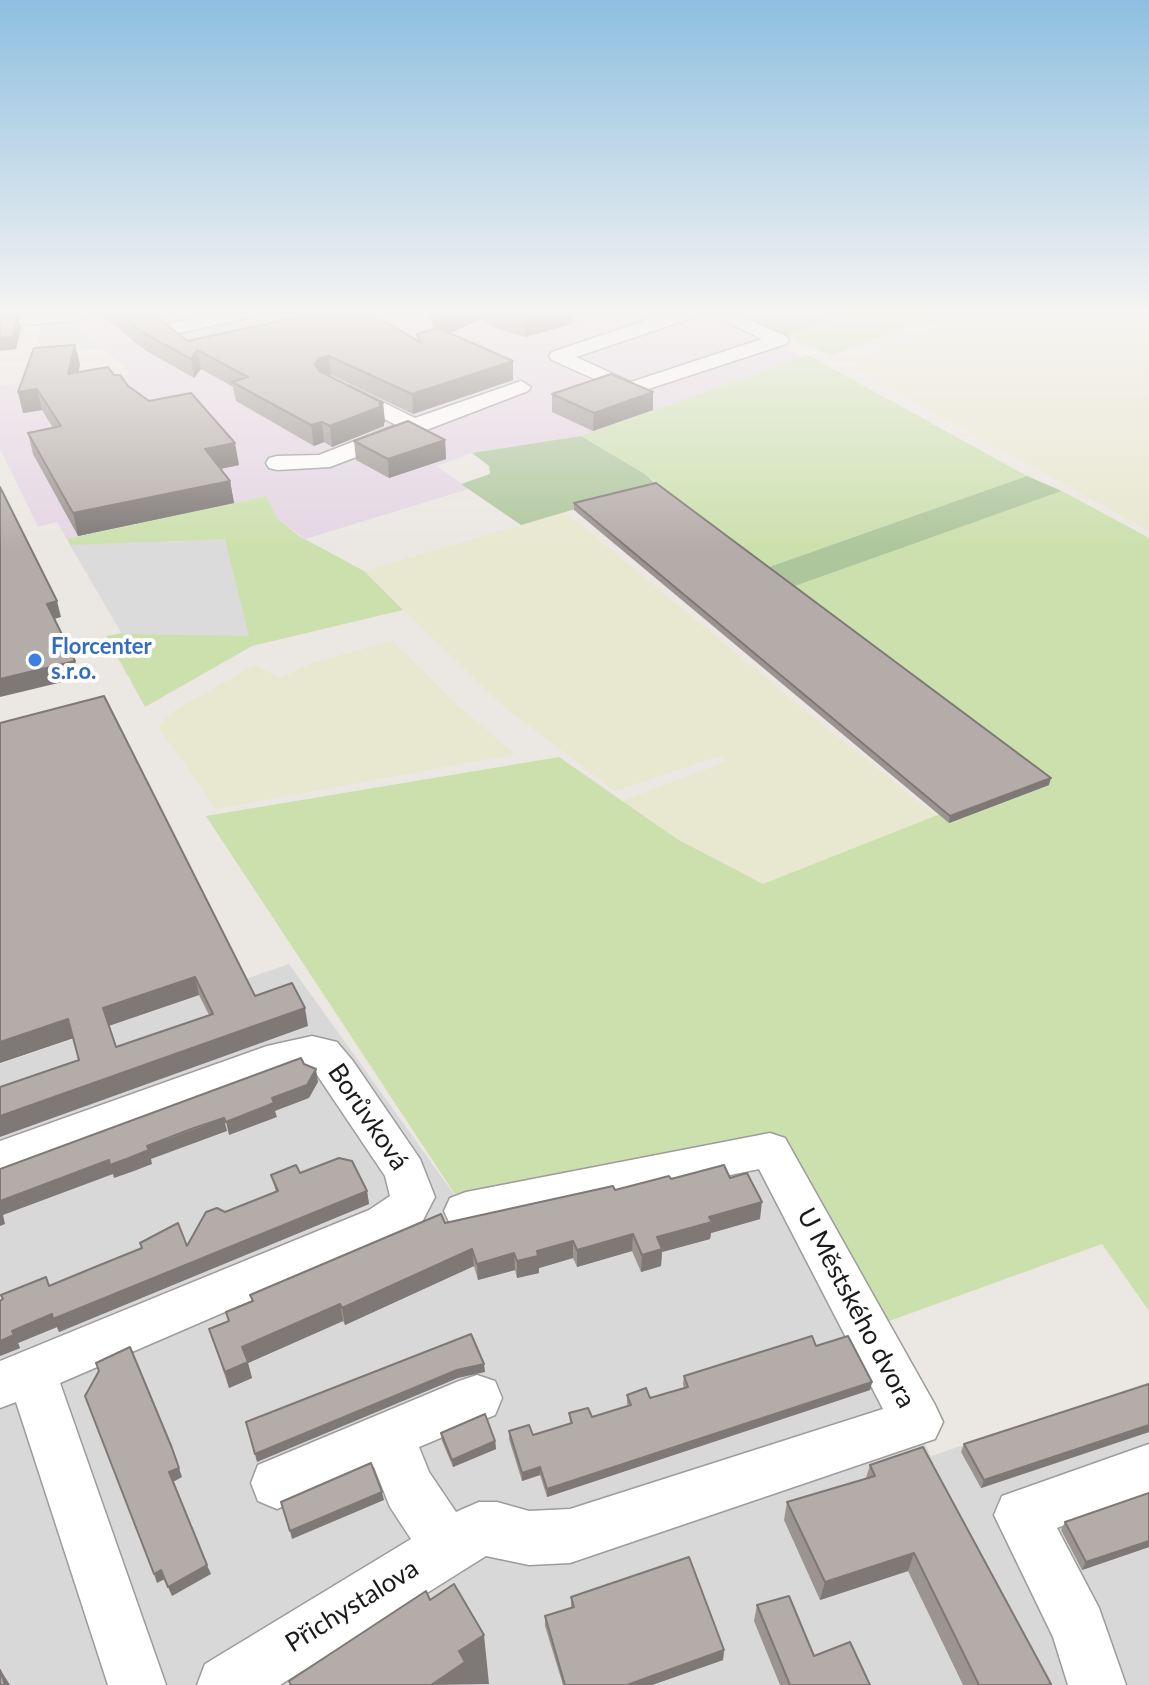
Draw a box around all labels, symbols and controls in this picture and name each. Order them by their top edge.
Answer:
place label: Florcenter s.r.o. [51,634,152,686]
marker: Florcenter s.r.o. [26,651,44,669]
street label: Borůvková [321,1058,415,1176]
street label: U Městského dvora [790,1203,922,1413]
street label: Přichystalova [280,1553,424,1659]

